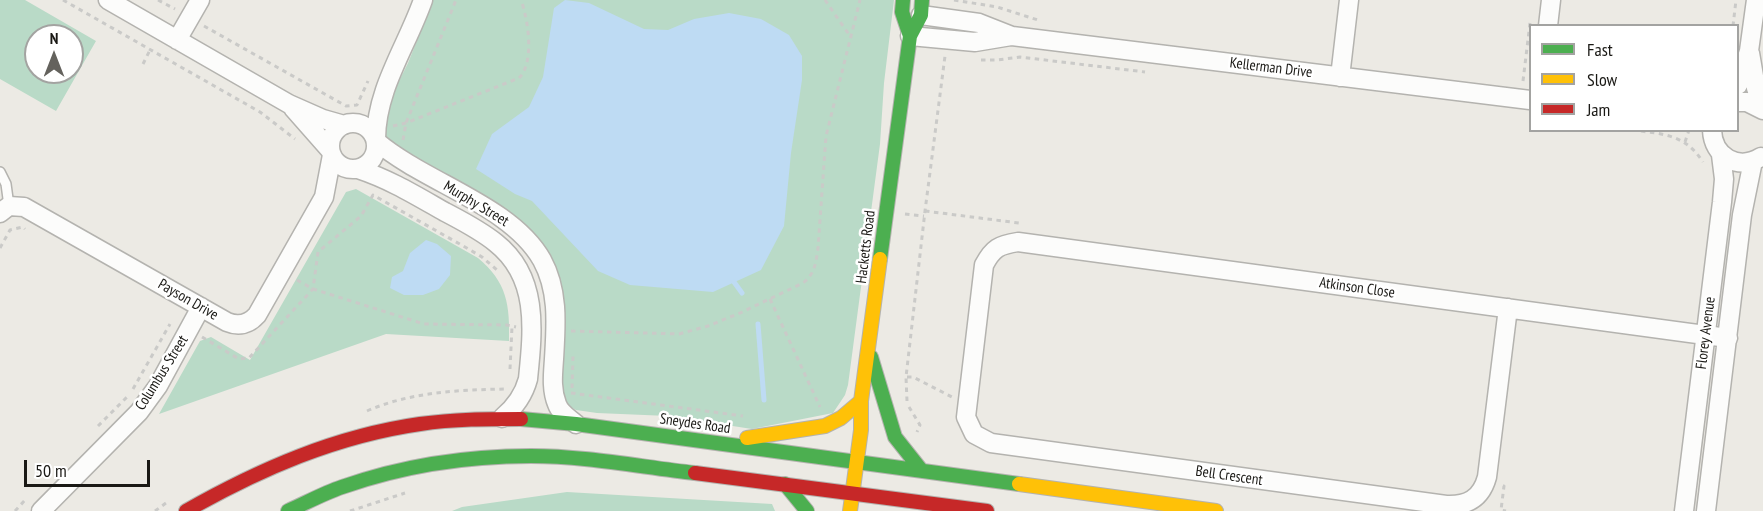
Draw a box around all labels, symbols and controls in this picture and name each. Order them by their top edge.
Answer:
north arrow [24,24,84,84]
legend [1529,24,1739,132]
text: N [50,28,58,48]
text: Fast [1587,38,1613,61]
street label: Kellerman Drive [1229,54,1313,82]
text: Slow [1587,68,1617,91]
text: Jam [1587,98,1610,121]
street label: Murphy Street [440,177,512,231]
street label: Hacketts Road [853,210,879,284]
street label: Atkinson Close [1318,274,1396,302]
street label: Payson Drive [155,276,221,324]
street label: Florey Avenue [1693,296,1719,370]
street label: Columbus Street [132,332,192,414]
street label: Sneydes Road [659,410,731,438]
scale bar [27,448,153,486]
text: 50 m [35,459,67,482]
street label: Bell Crescent [1194,462,1264,490]

